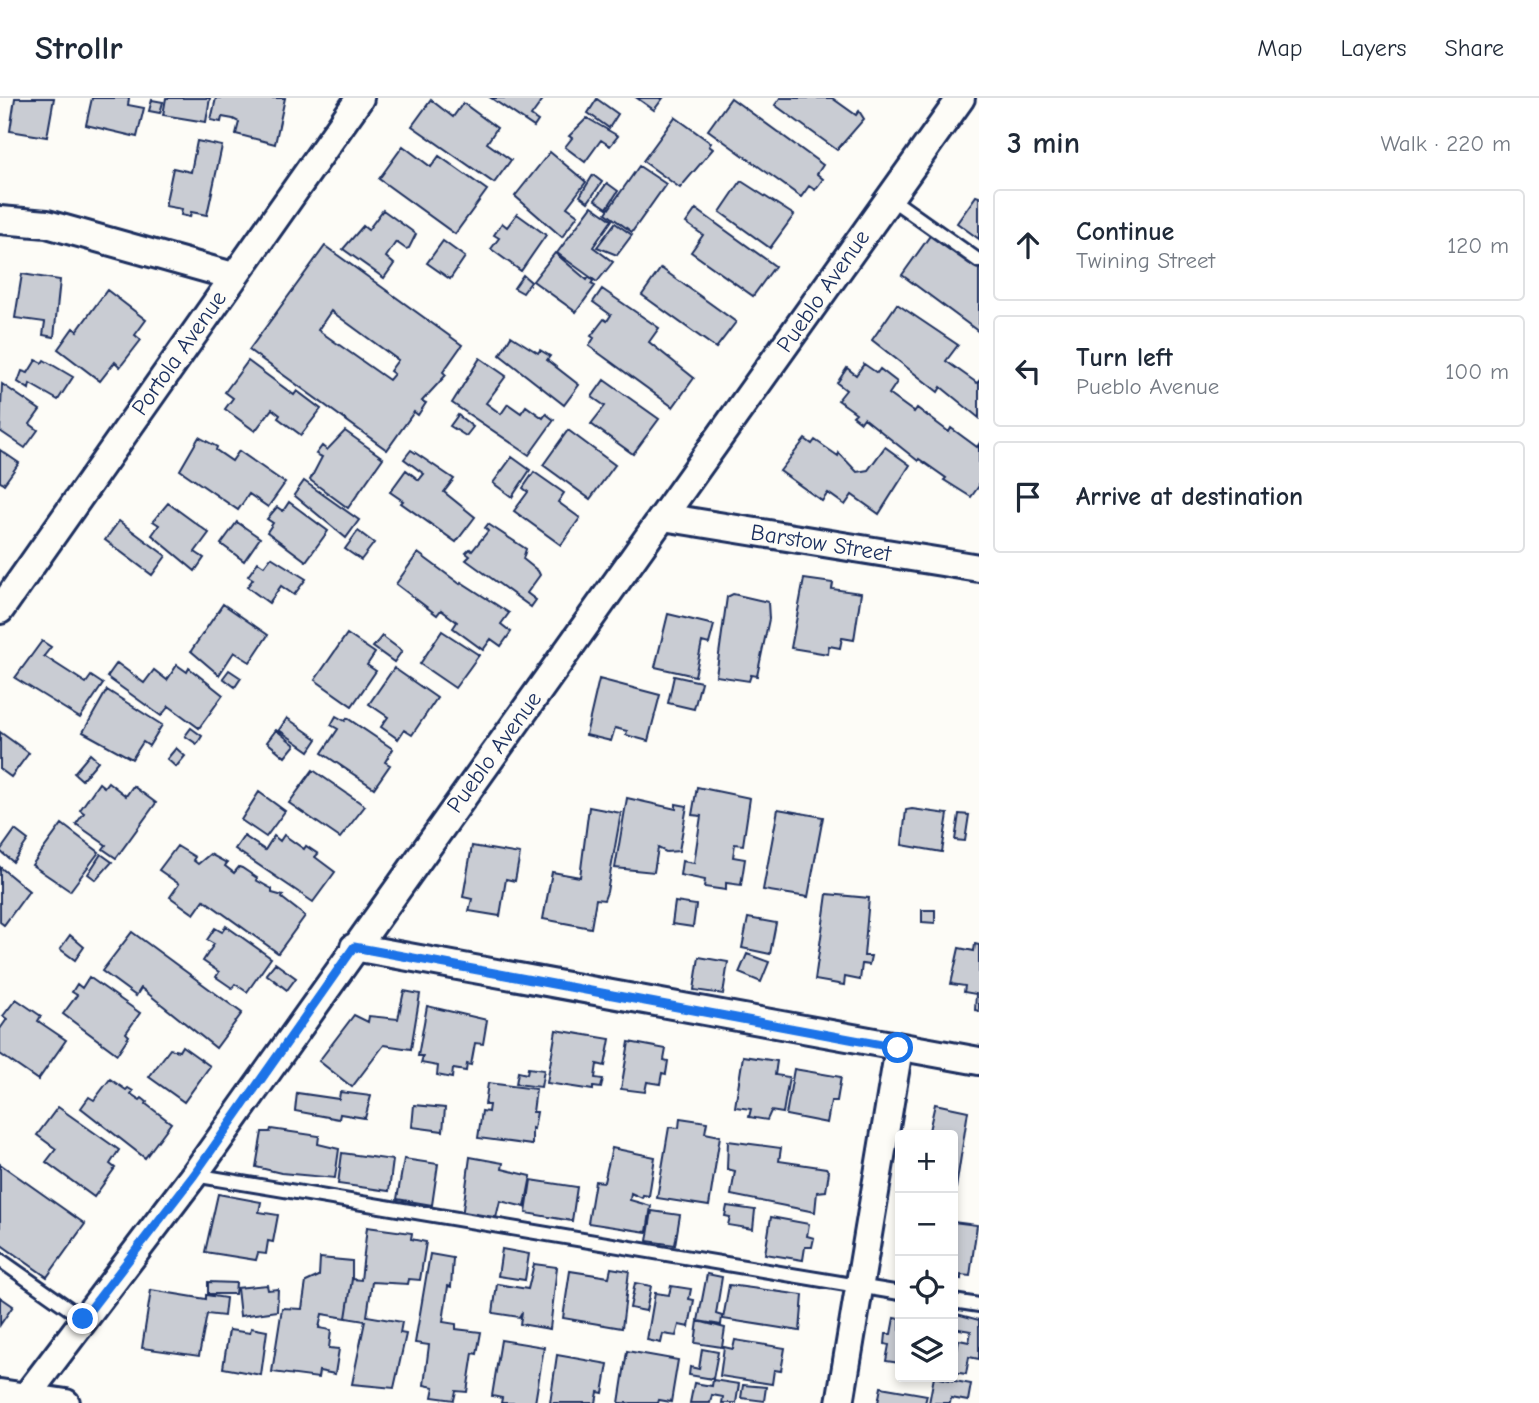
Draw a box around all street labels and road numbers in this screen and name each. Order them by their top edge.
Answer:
street label: Pueblo Avenue [771,225,875,357]
street label: Portola Avenue [126,285,232,421]
street label: Barstow Street [749,519,895,568]
street label: Pueblo Avenue [441,686,547,818]

